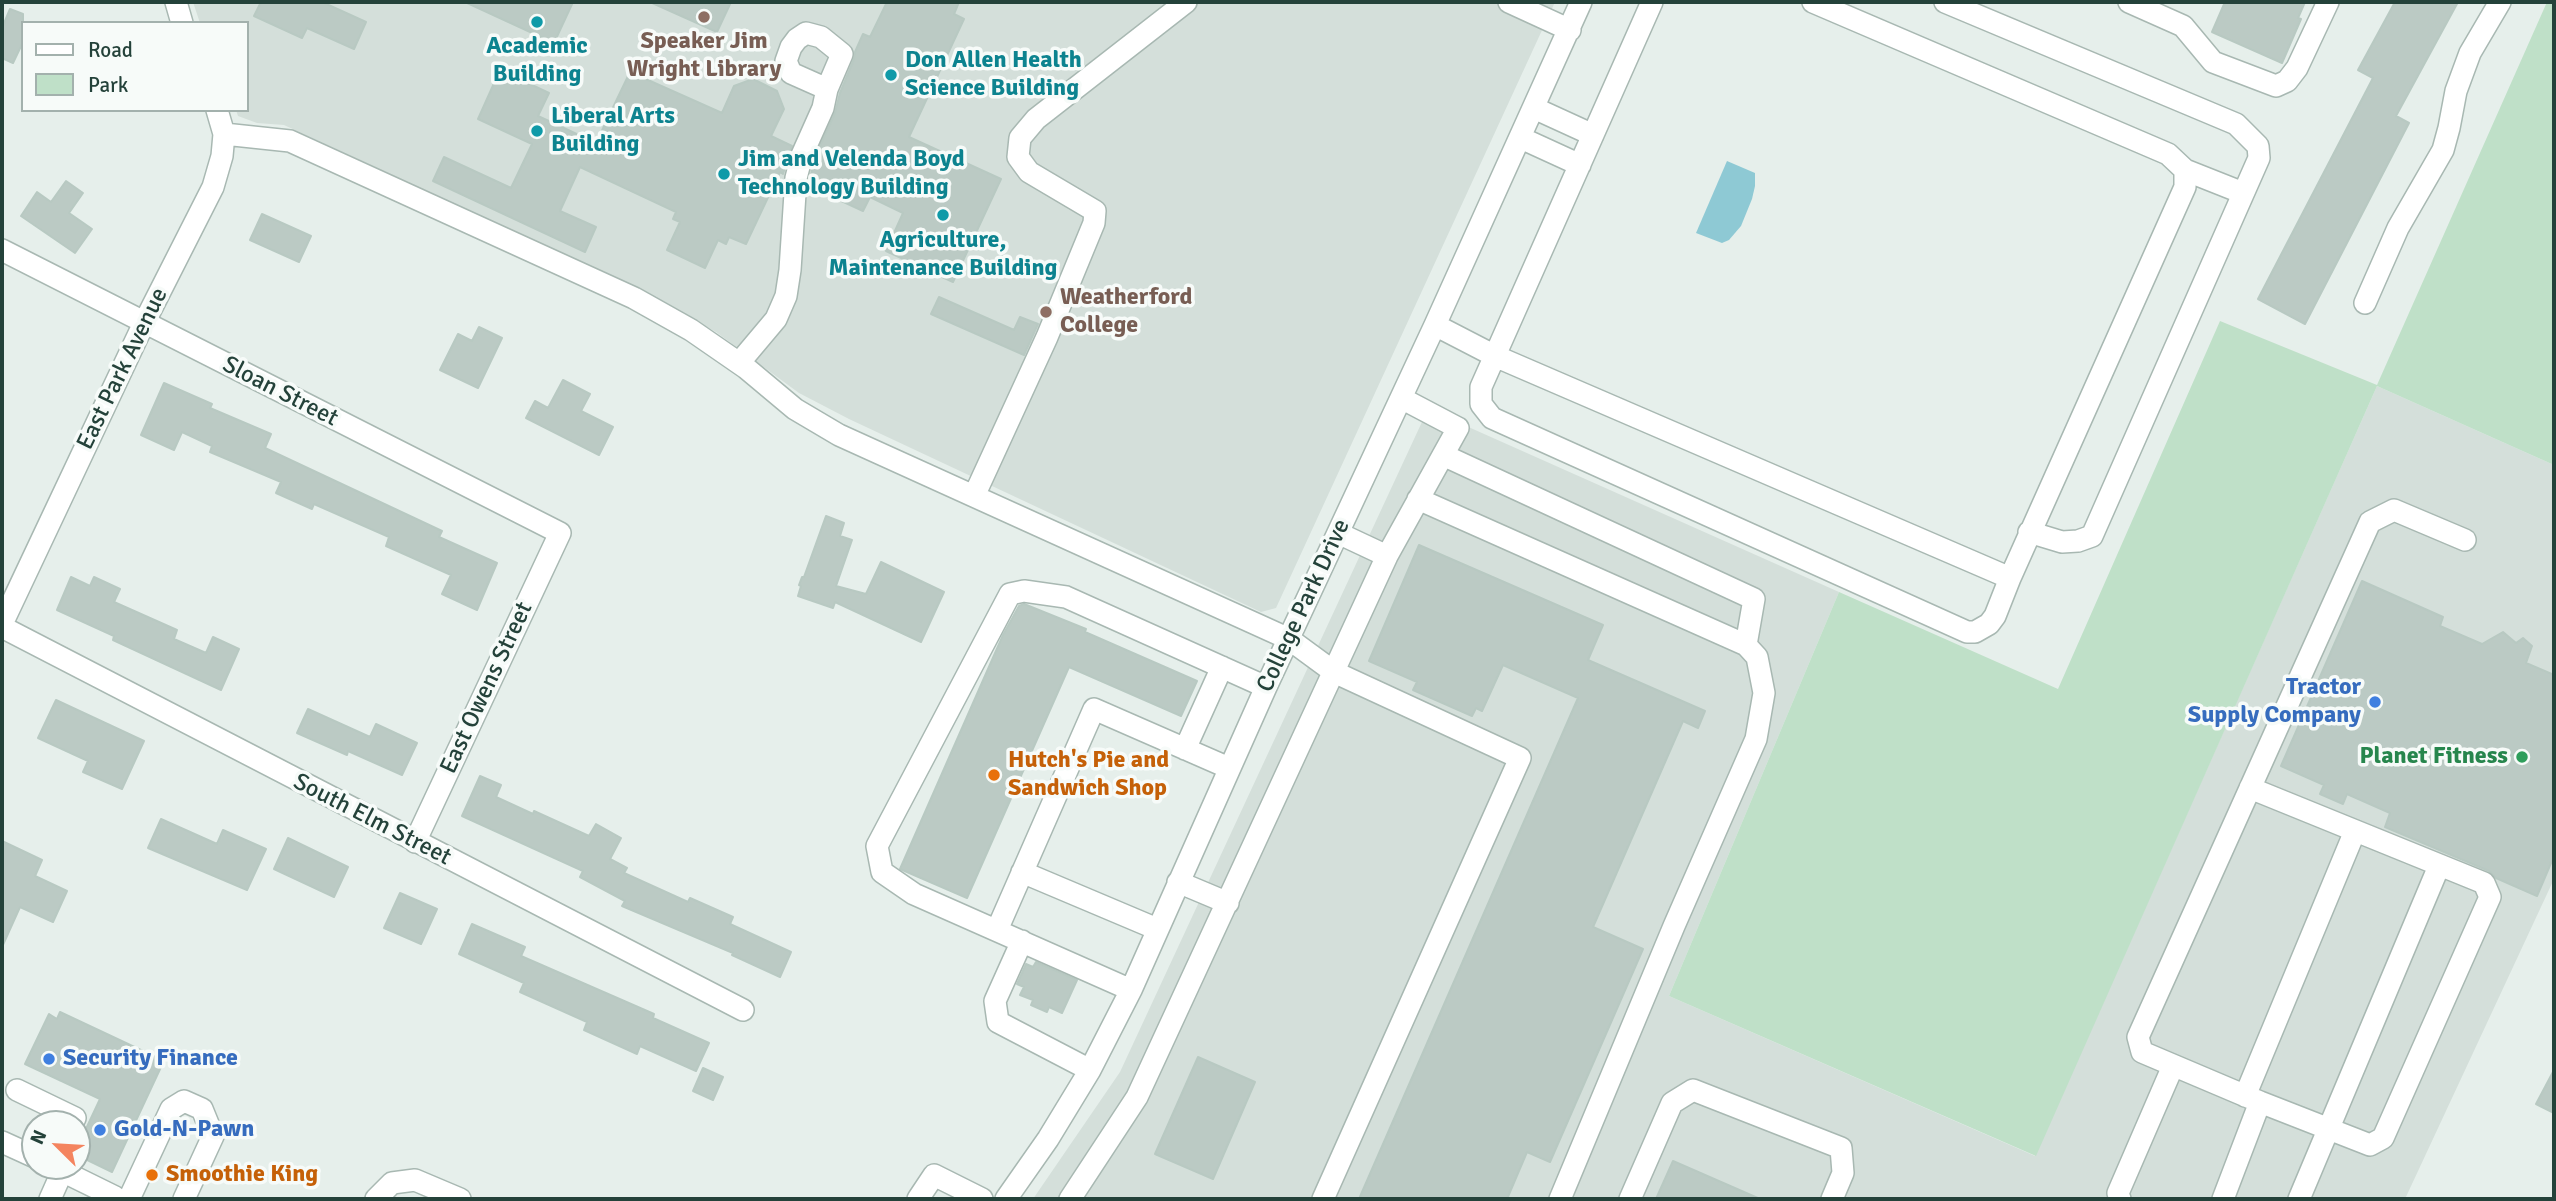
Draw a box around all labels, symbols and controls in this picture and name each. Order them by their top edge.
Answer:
marker: Speaker Jim Wright Library [696,9,712,25]
marker: Academic Building [529,14,545,30]
legend [21,21,248,112]
place label: Speaker Jim Wright Library [627,28,781,84]
place label: Academic Building [486,33,588,89]
text: Road [88,37,133,63]
place label: Don Allen Health Science Building [905,47,1082,103]
marker: Don Allen Health Science Building [883,67,899,83]
text: Park [88,72,128,98]
place label: Liberal Arts Building [551,103,675,159]
marker: Liberal Arts Building [529,123,545,139]
place label: Jim and Velenda Boyd Technology Building [738,146,965,202]
marker: Jim and Velenda Boyd Technology Building [716,166,732,182]
marker: Agriculture, Maintenance Building [935,207,951,223]
place label: Agriculture, Maintenance Building [829,227,1057,283]
street label: East Park Avenue [71,283,175,455]
place label: Weatherford College [1060,284,1192,340]
marker: Weatherford College [1038,304,1054,320]
street label: Sloan Street [217,351,343,433]
street label: College Park Drive [1251,515,1357,697]
street label: East Owens Street [435,598,539,778]
place label: Tractor Supply Company [2188,674,2361,730]
marker: Tractor Supply Company [2367,694,2383,710]
place label: Planet Fitness [2359,743,2508,771]
place label: Hutch's Pie and Sandwich Shop [1008,747,1169,803]
marker: Planet Fitness [2514,749,2530,765]
marker: Hutch's Pie and Sandwich Shop [986,767,1002,783]
street label: South Elm Street [288,768,456,872]
place label: Security Finance [63,1045,238,1073]
marker: Security Finance [41,1051,57,1067]
north arrow [21,1110,91,1180]
place label: Gold-N-Pawn [114,1116,254,1144]
marker: Gold-N-Pawn [92,1122,108,1138]
text: N [25,1126,52,1148]
place label: Smoothie King [166,1161,318,1189]
marker: Smoothie King [144,1167,160,1183]

